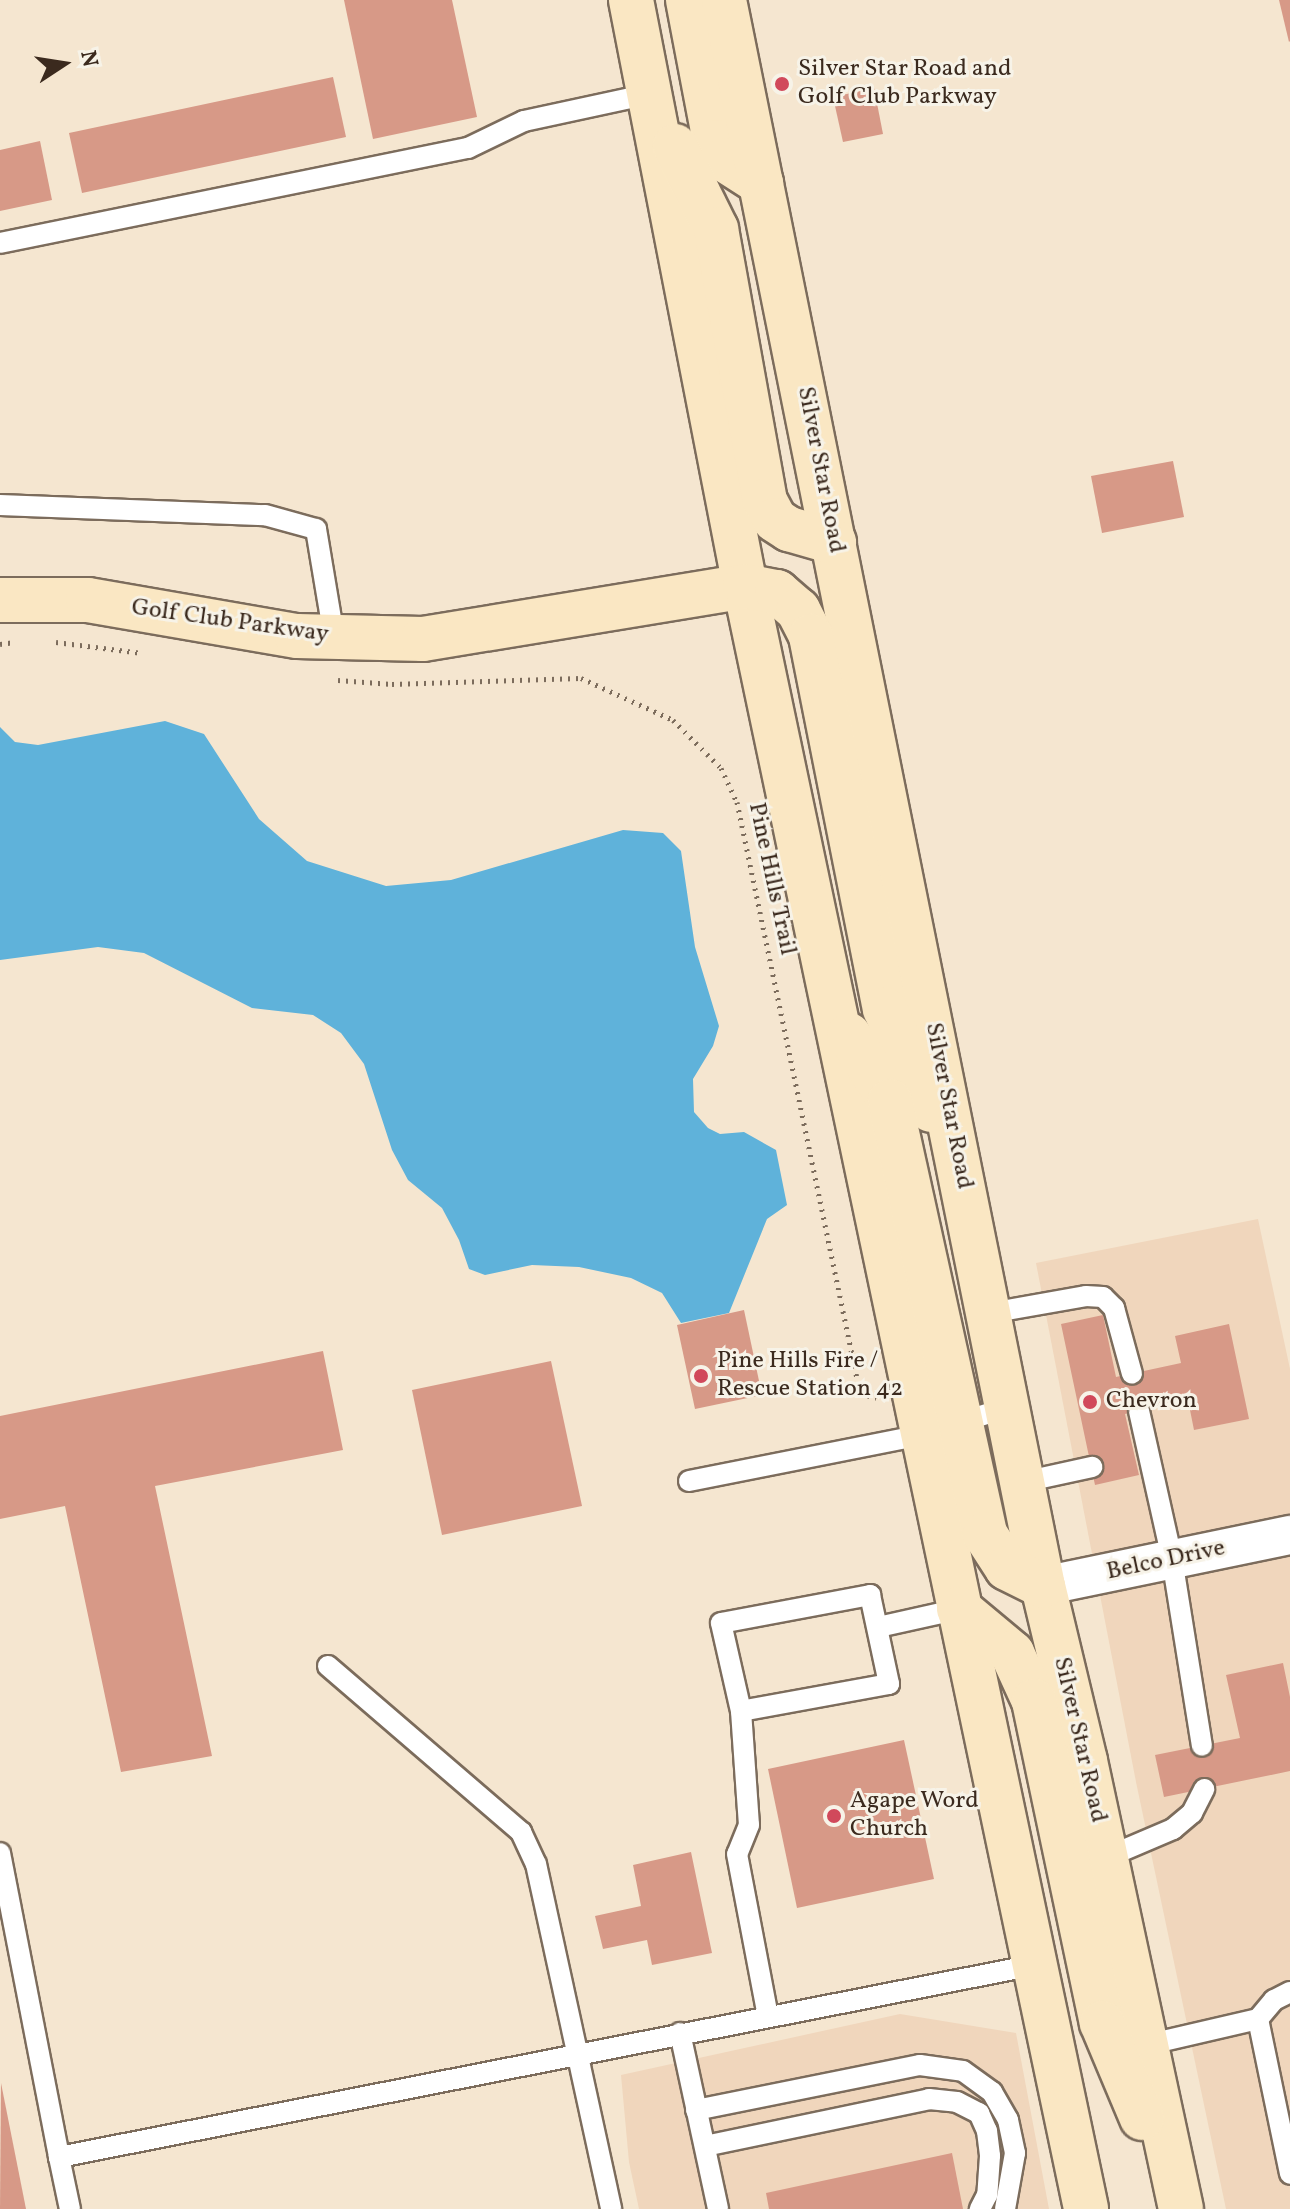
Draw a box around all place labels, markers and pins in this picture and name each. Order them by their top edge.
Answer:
place label: Silver Star Road and Golf Club Parkway [798,56,1012,112]
marker: Silver Star Road and Golf Club Parkway [773,75,791,93]
place label: Pine Hills Fire / Rescue Station 42 [717,1348,903,1404]
marker: Pine Hills Fire / Rescue Station 42 [692,1367,710,1385]
place label: Chevron [1106,1388,1197,1416]
marker: Chevron [1081,1393,1099,1411]
place label: Agape Word Church [850,1788,980,1844]
marker: Agape Word Church [825,1807,843,1825]

